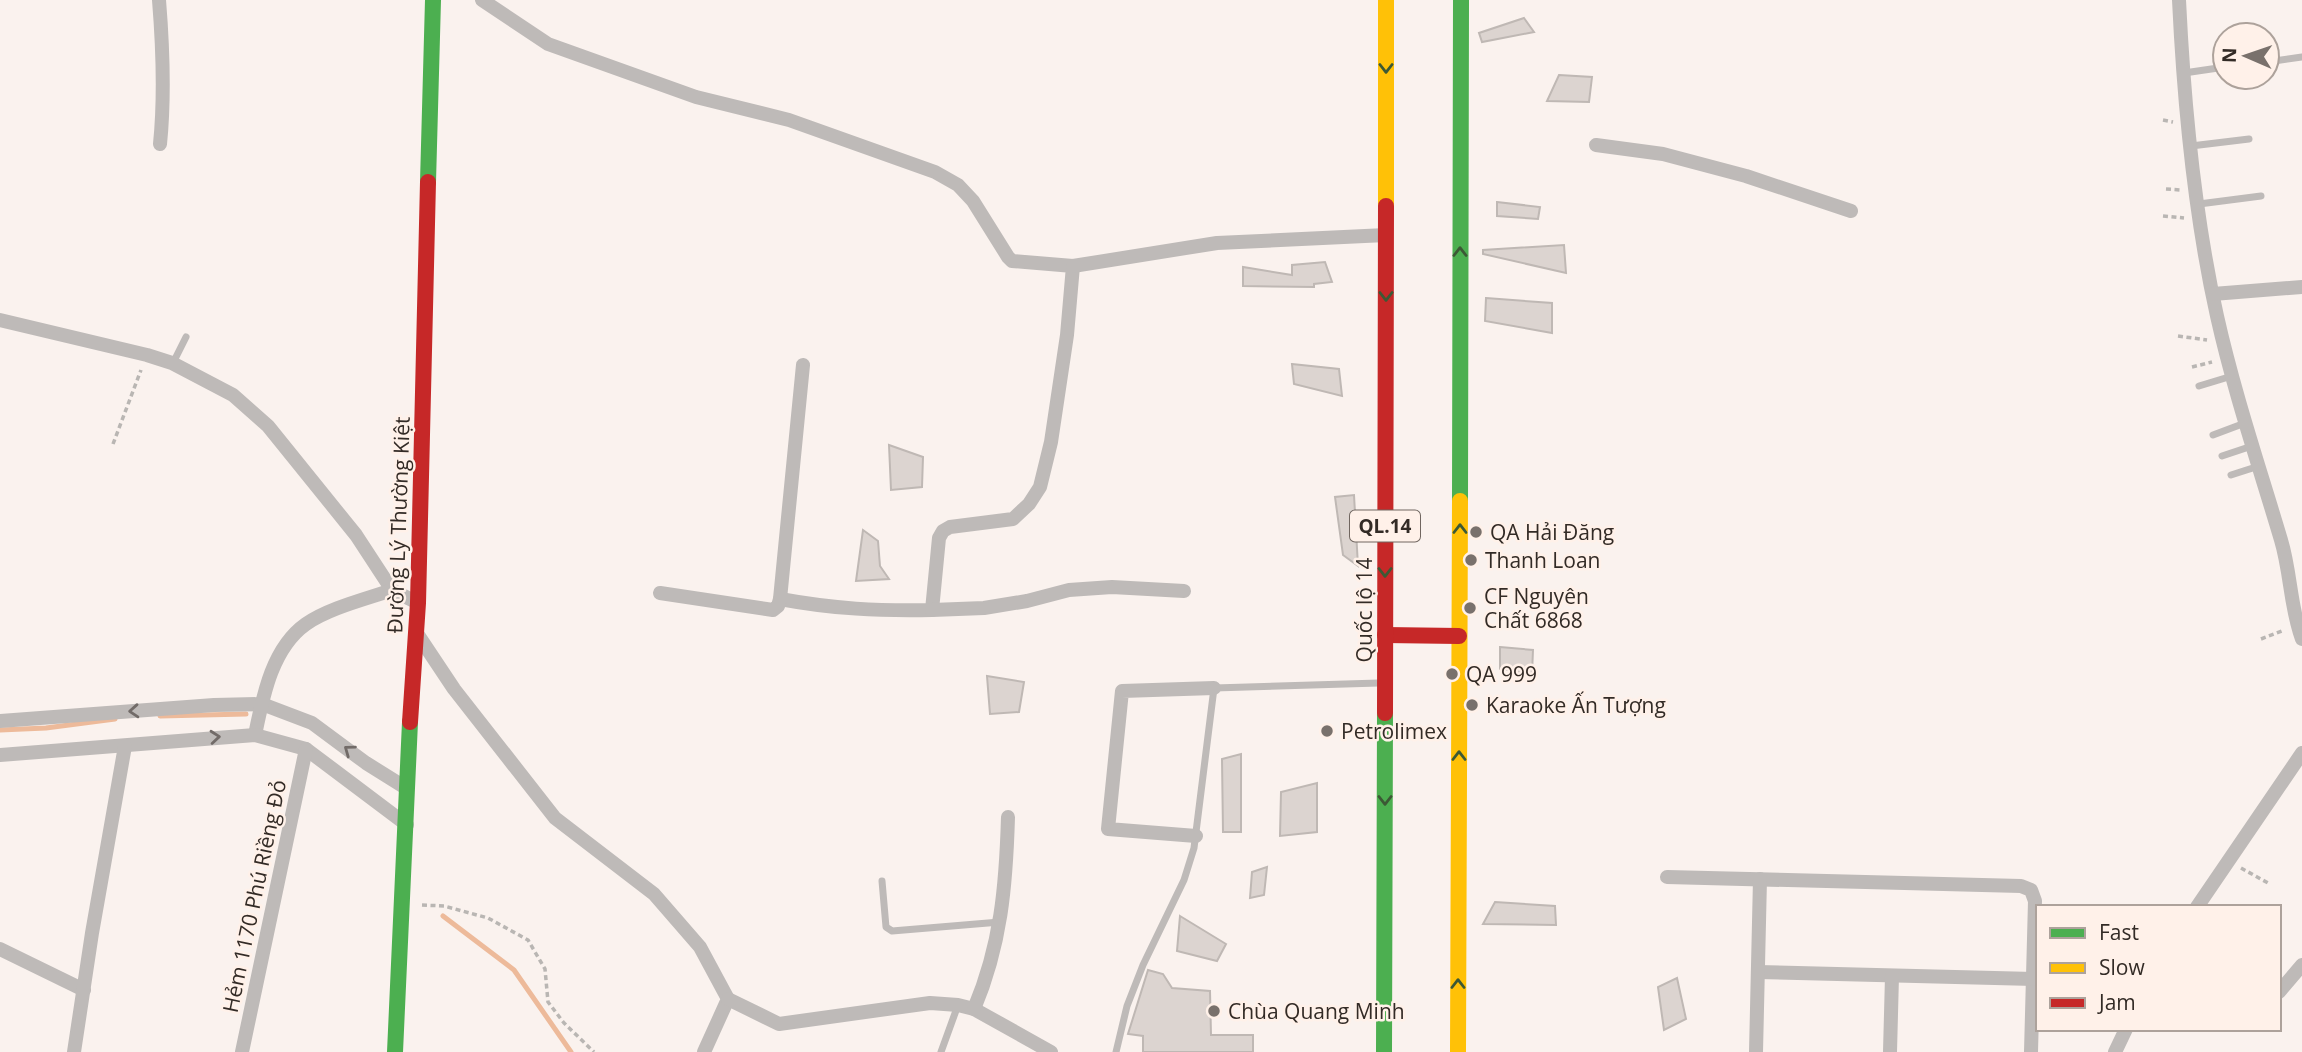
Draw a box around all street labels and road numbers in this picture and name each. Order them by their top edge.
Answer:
street label: Đường Lý Thường Kiệt [380,416,416,634]
road number: QL.14 [1350,510,1420,541]
street label: Quốc lộ 14 [1350,558,1378,662]
street label: Hẻm 1170 Phú Riềng Đỏ [216,777,292,1015]

